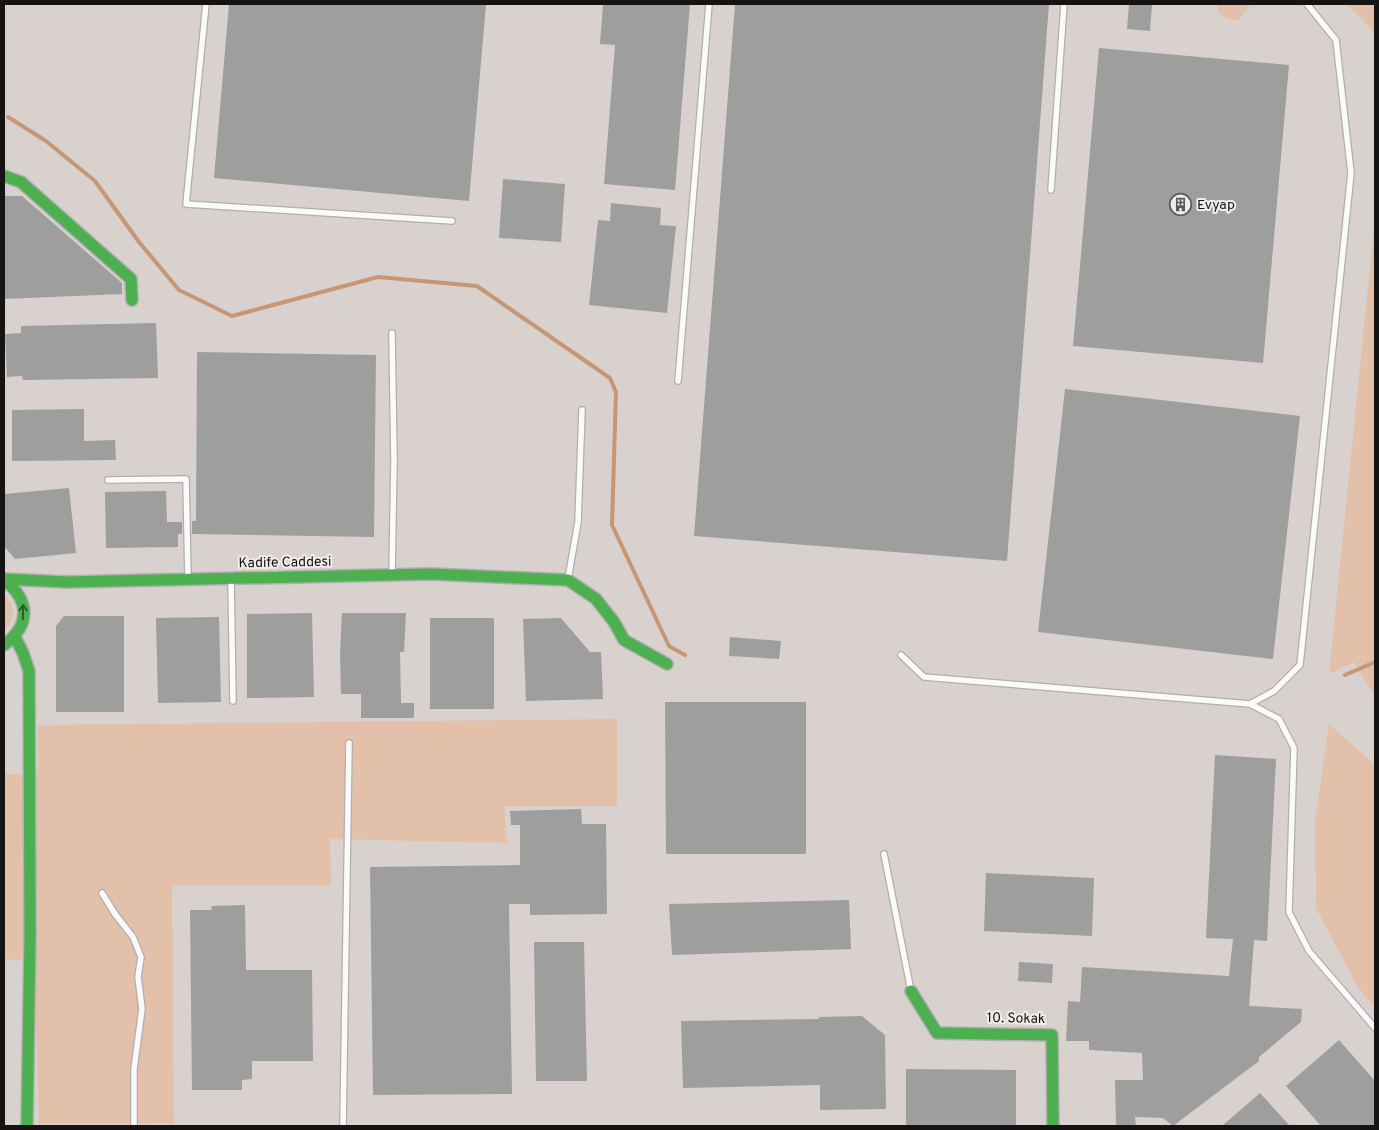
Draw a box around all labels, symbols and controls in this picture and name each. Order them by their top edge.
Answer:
building icon: Evyap [1169,193,1193,217]
place label: Evyap [1197,197,1235,214]
street label: Kadife Caddesi [238,554,332,572]
one-way arrow [19,605,28,621]
street label: 10. Sokak [987,1010,1045,1028]

